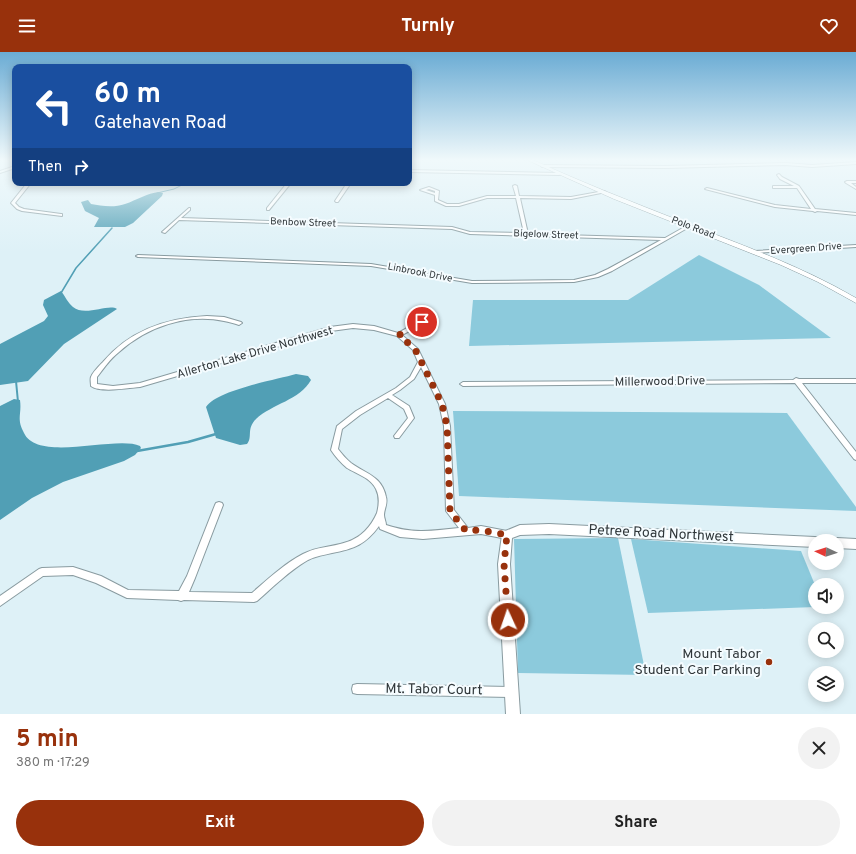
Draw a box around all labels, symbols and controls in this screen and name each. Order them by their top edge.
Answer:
icon: menu [16,15,38,37]
text: Turnly [401,15,455,38]
icon: heart [818,15,840,37]
text: 60 m [94,77,161,113]
icon: left [28,80,80,132]
text: Gatehaven Road [94,112,227,135]
icon: right [70,156,92,178]
text: Then [28,158,62,177]
street label: Polo Road [669,214,717,242]
street label: Benbow Street [270,215,336,231]
street label: Bigelow Street [513,227,579,243]
street label: Evergreen Drive [770,240,842,258]
street label: Linbrook Drive [387,260,453,286]
pin [405,305,439,339]
icon: arrive [411,311,433,333]
street label: Allerton Lake Drive Northwest [175,323,335,383]
street label: Millerwood Drive [615,373,705,391]
street label: Petree Road Northwest [588,522,734,546]
north arrow [808,534,844,570]
map controls [808,534,844,702]
button: sound [808,578,844,614]
position arrow [487,599,529,641]
button: search [808,622,844,658]
place label: Mount Tabor Student Car Parking [634,646,762,679]
marker: Mount Tabor Student Car Parking [764,657,774,667]
button: layers [808,666,844,702]
street label: Mt. Tabor Court [385,681,483,699]
text: 5 min [16,725,79,755]
button: close [798,727,840,769]
text: 380 m · 17:29 [16,755,90,771]
button: Exit [16,800,424,846]
button: Share [432,800,840,846]

